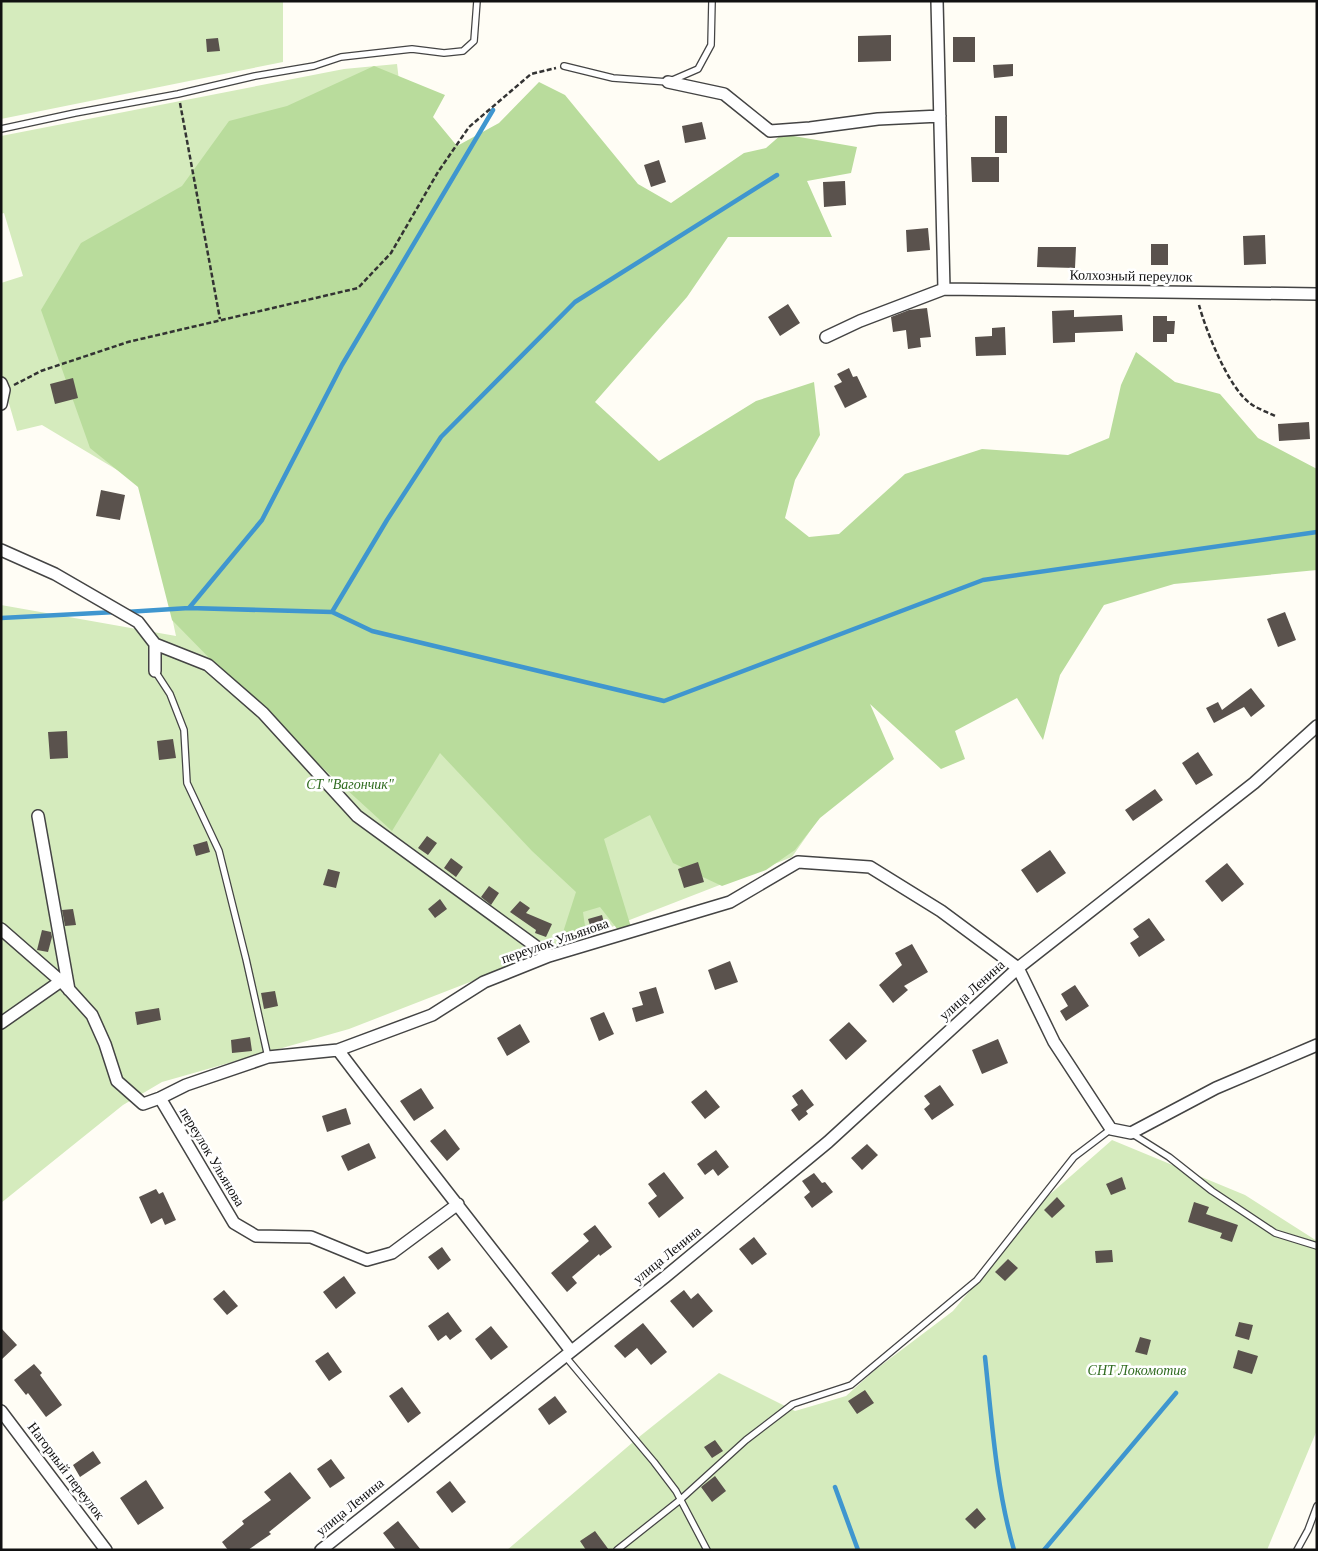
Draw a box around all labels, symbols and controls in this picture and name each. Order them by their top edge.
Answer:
street label: Колхозный переулок [1069,267,1193,285]
park label: СТ "Вагончик" [306,777,394,792]
street label: переулок Ульянова [499,915,611,966]
street label: улица Ленина [936,956,1008,1023]
street label: переулок Ульянова [177,1105,248,1210]
street label: улица Ленина [630,1223,704,1287]
park label: СНТ Локомотив [1088,1363,1186,1378]
street label: Нагорный переулок [25,1420,107,1523]
street label: улица Ленина [313,1475,387,1539]

